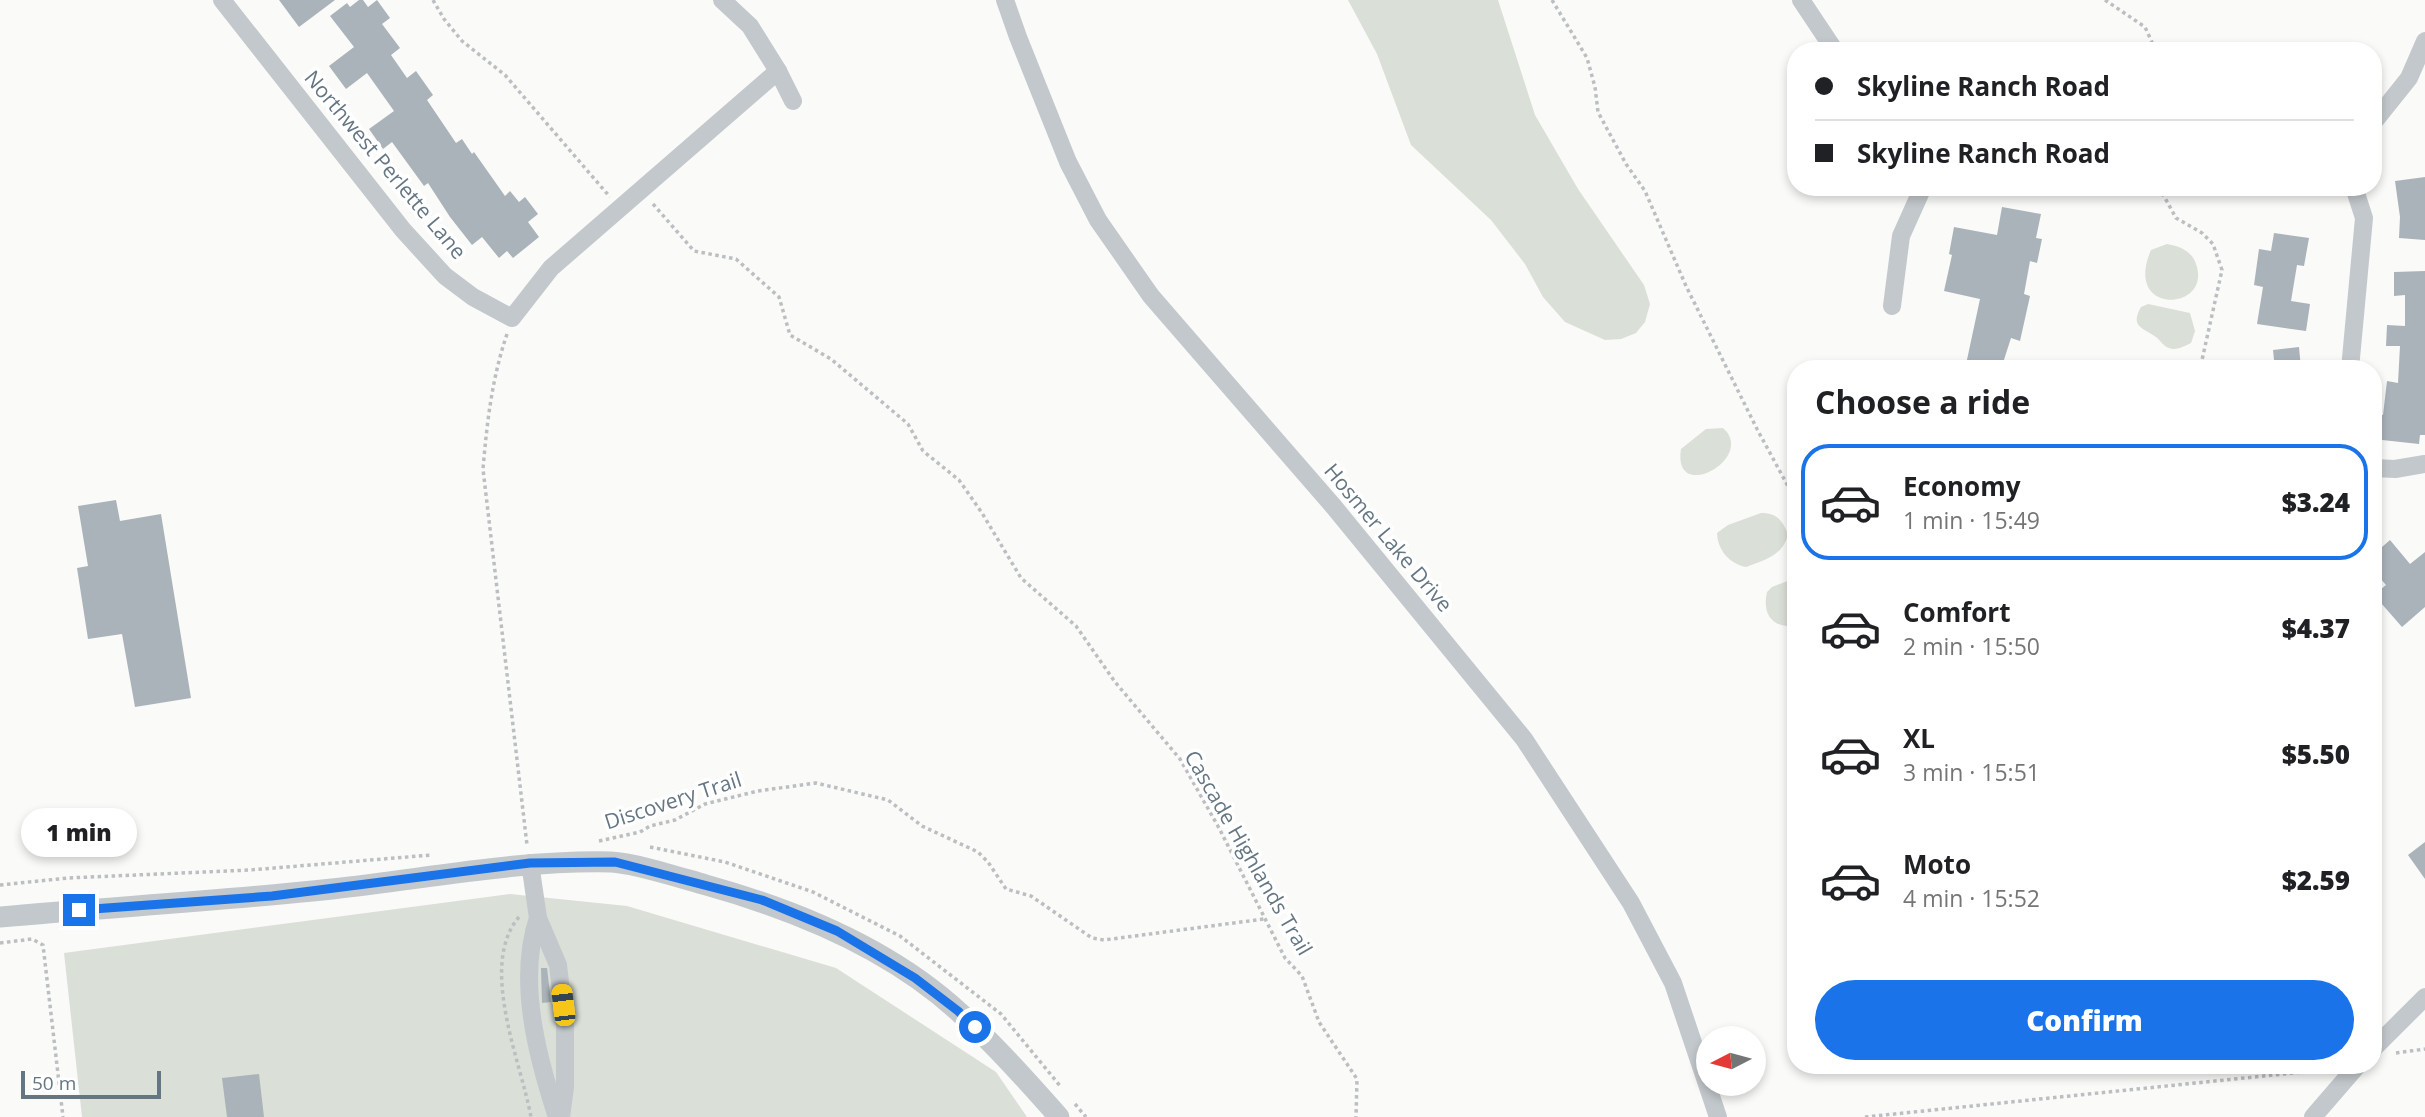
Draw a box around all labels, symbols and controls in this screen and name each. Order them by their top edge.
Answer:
street label: Northwest Perlette Lane [299,64,473,265]
text: Skyline Ranch Road [1857,68,2110,104]
text: Skyline Ranch Road [1857,135,2110,171]
text: Choose a ride [1815,380,2030,423]
street label: Hosmer Lake Drive [1318,457,1459,617]
text: Economy [1903,468,2021,504]
icon: car [1819,471,1882,534]
text: $3.24 [2282,484,2350,520]
text: 1 min · 15:49 [1903,504,2040,536]
text: Comfort [1903,594,2010,630]
icon: car [1819,597,1882,660]
text: $4.37 [2282,610,2350,646]
text: 2 min · 15:50 [1903,630,2040,662]
text: XL [1903,720,1935,756]
icon: car [1819,723,1882,786]
text: $5.50 [2282,736,2350,772]
street label: Cascade Highlands Trail [1179,745,1319,960]
text: 3 min · 15:51 [1903,756,2040,788]
street label: Discovery Trail [601,765,745,835]
callout: 1 min [21,808,137,858]
text: 1 min [46,816,112,848]
text: Moto [1903,846,1971,882]
icon: car [1819,849,1882,912]
text: $2.59 [2282,862,2350,898]
text: 4 min · 15:52 [1903,882,2040,914]
route end [63,894,95,926]
button: Confirm [1815,980,2354,1060]
car [551,983,576,1027]
route start [959,1011,991,1043]
north arrow [1696,1026,1766,1096]
map controls [1696,1026,1766,1096]
scale bar [21,1068,161,1100]
text: 50 m [32,1070,76,1096]

